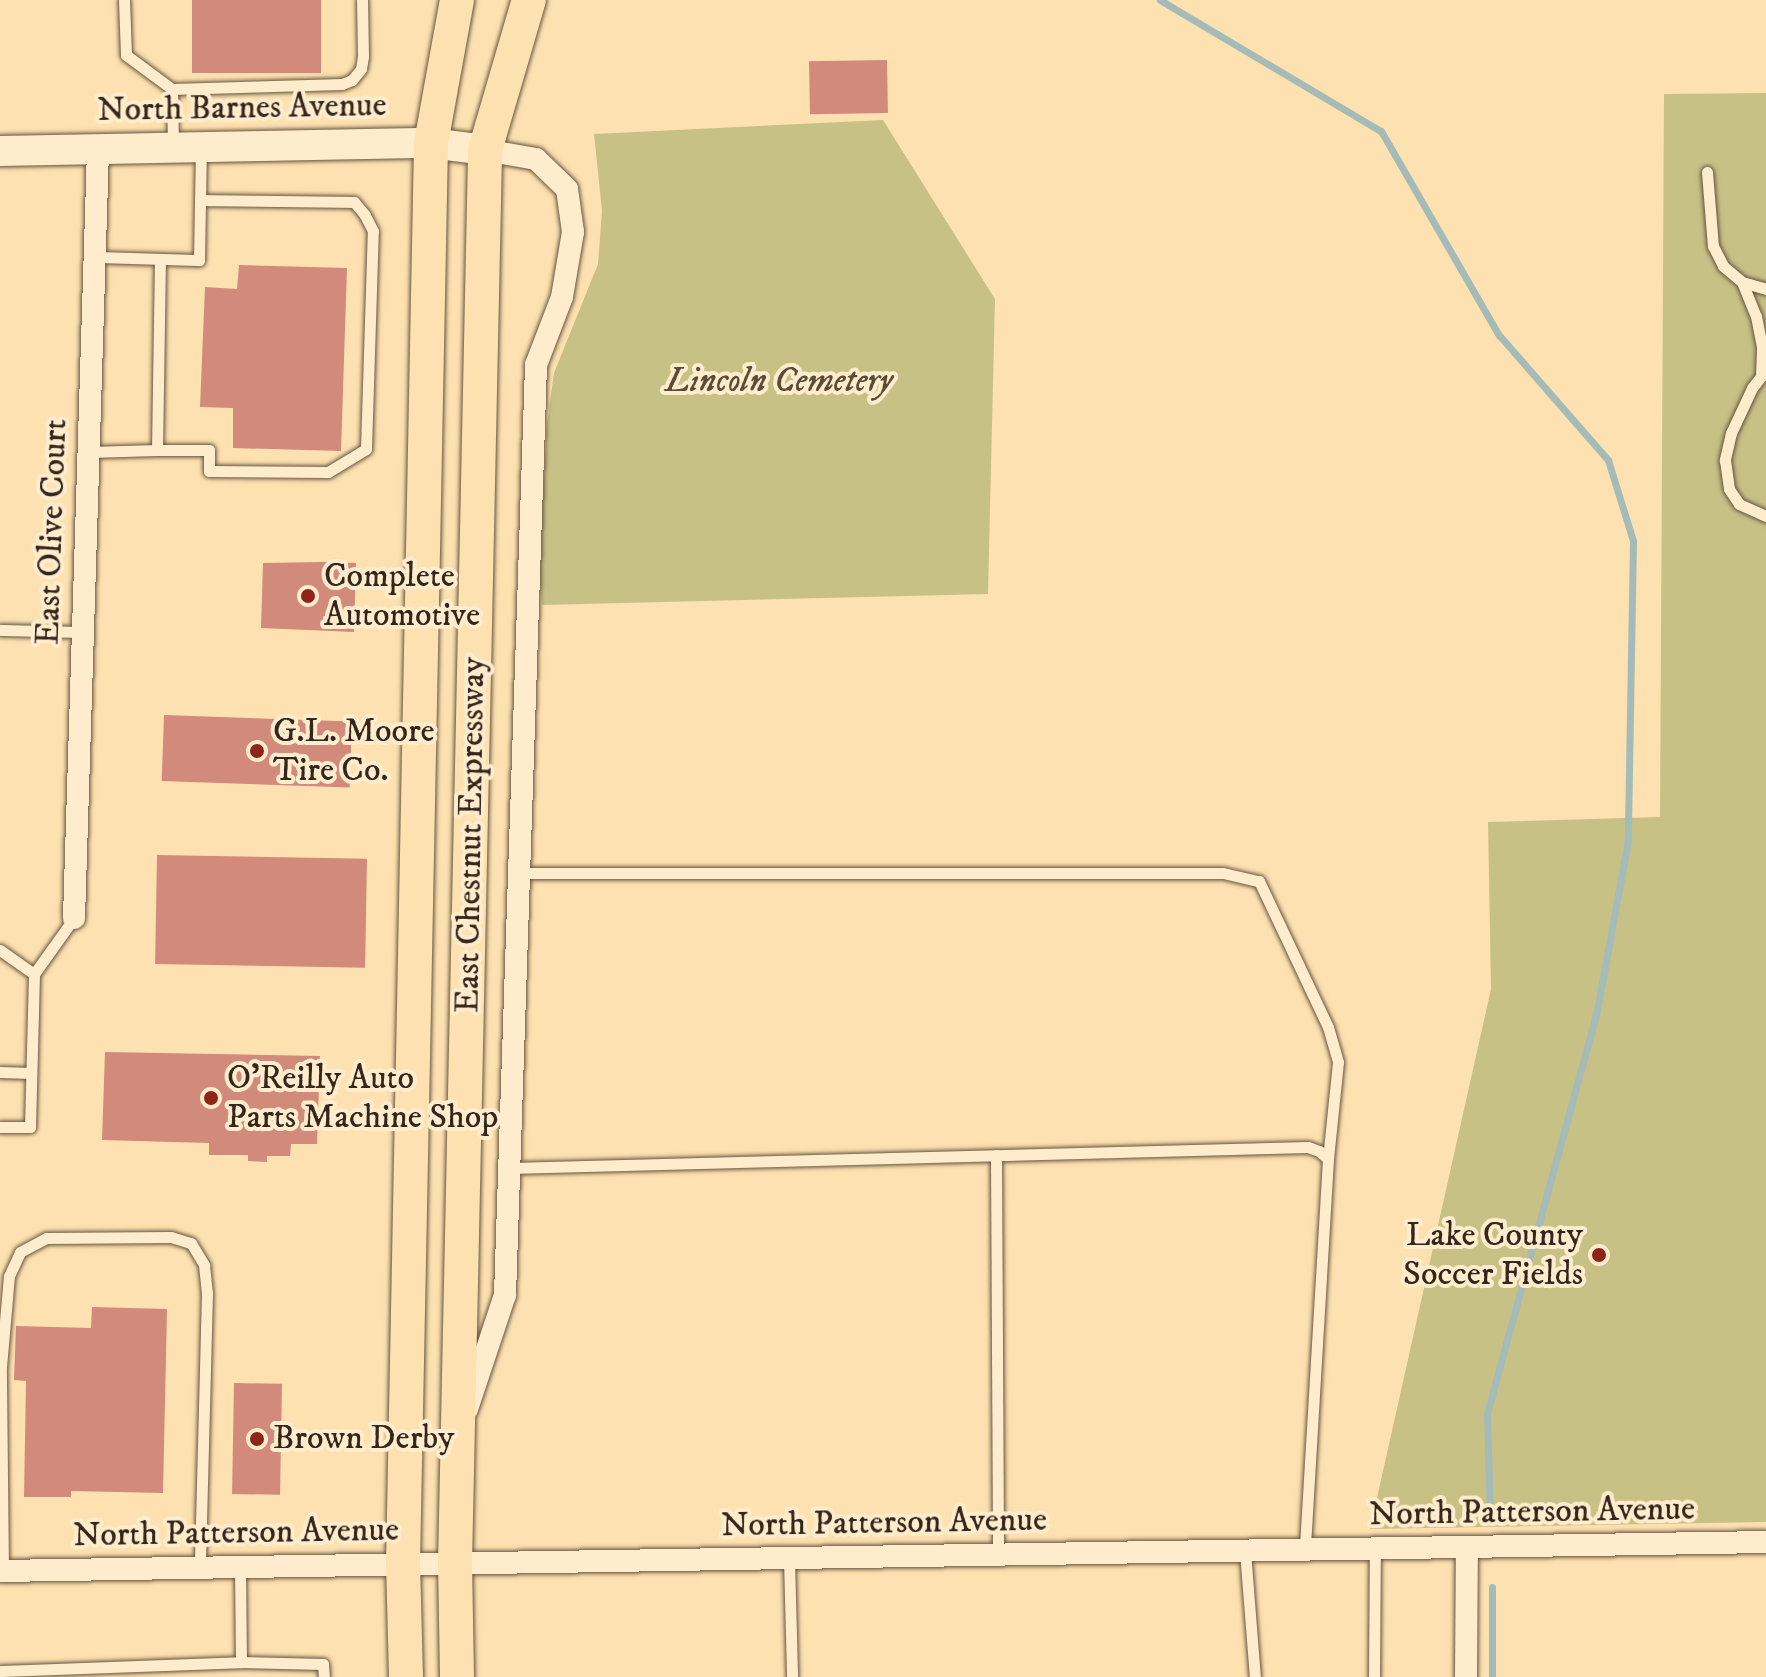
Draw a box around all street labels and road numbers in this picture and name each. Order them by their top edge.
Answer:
street label: North Barnes Avenue [97,85,387,131]
street label: East Olive Court [28,418,76,646]
street label: East Chestnut Expressway [447,657,495,1013]
street label: North Patterson Avenue [1369,1489,1695,1535]
street label: North Patterson Avenue [721,1500,1047,1546]
street label: North Patterson Avenue [73,1510,399,1556]

